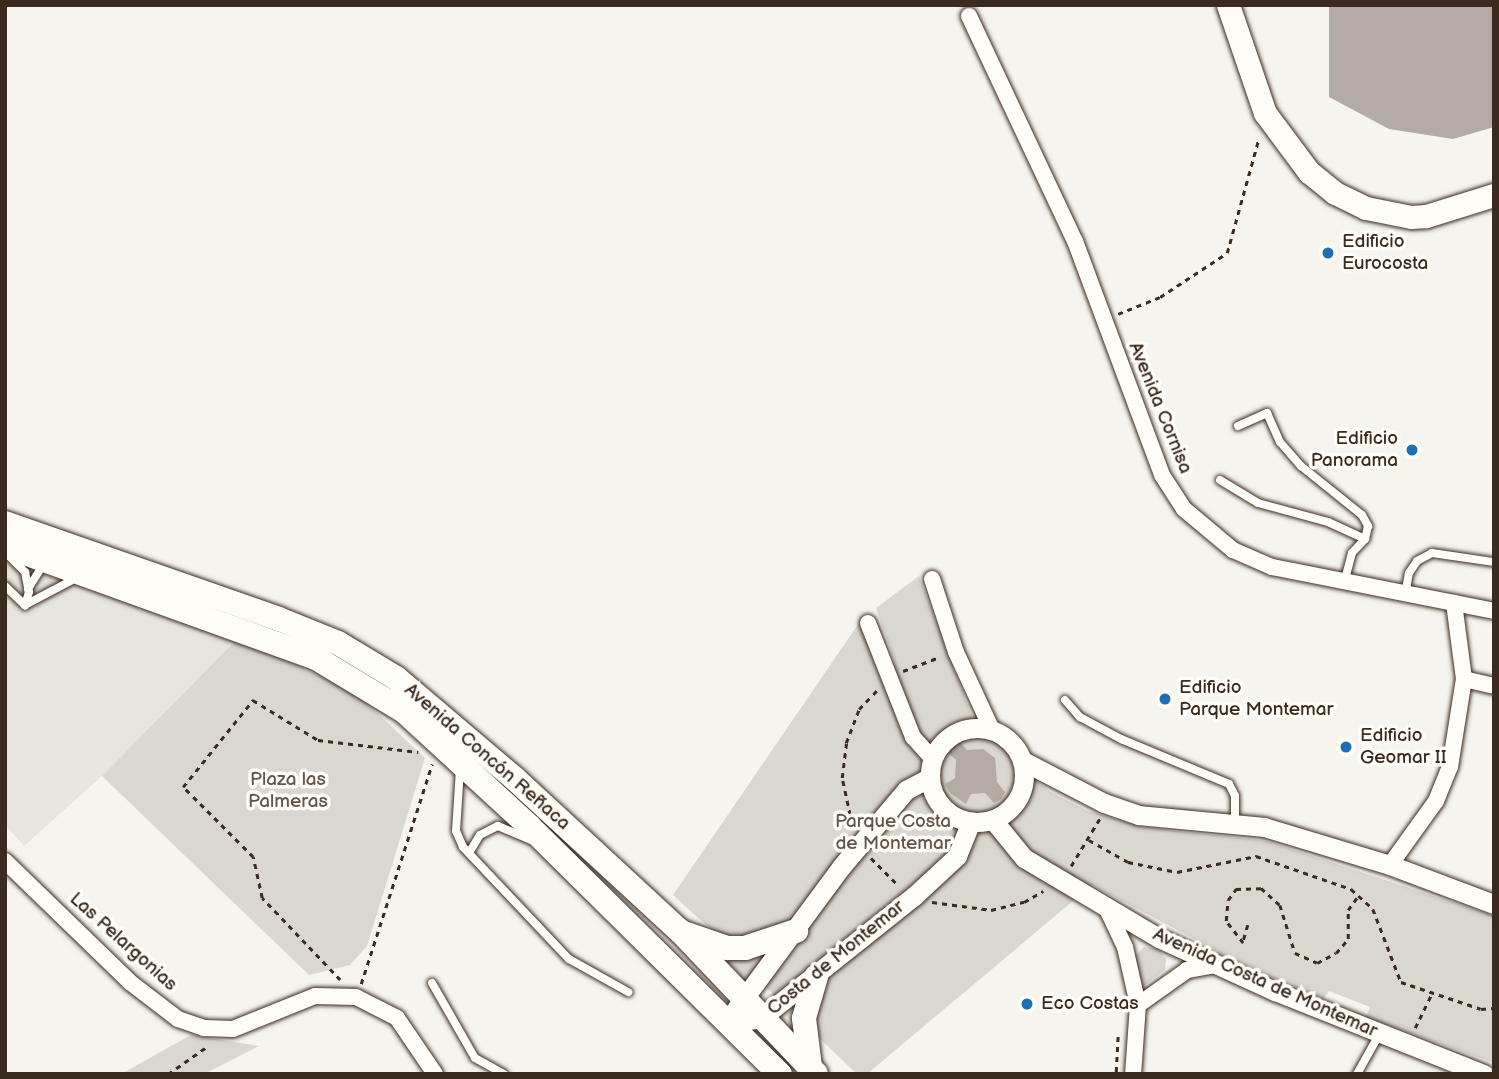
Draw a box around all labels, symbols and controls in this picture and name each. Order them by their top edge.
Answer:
place label: Edificio Eurocosta [1342,231,1428,275]
marker: Edificio Eurocosta [1320,245,1336,261]
street label: Avenida Cornisa [1123,339,1197,477]
place label: Edificio Panorama [1311,428,1398,472]
marker: Edificio Panorama [1404,442,1420,458]
place label: Edificio Parque Montemar [1179,677,1333,721]
street label: Avenida Concón Reñaca [399,679,575,835]
marker: Edificio Parque Montemar [1157,691,1173,707]
place label: Edificio Geomar II [1360,725,1447,769]
marker: Edificio Geomar II [1338,739,1354,755]
park label: Plaza las Palmeras [248,769,328,813]
park label: Parque Costa de Montemar [835,811,951,855]
street label: Las Pelargonias [65,888,181,996]
street label: Costa de Montemar [763,896,909,1020]
street label: Avenida Costa de Montemar [1149,923,1381,1043]
place label: Eco Costas [1041,993,1139,1015]
marker: Eco Costas [1019,996,1035,1012]

